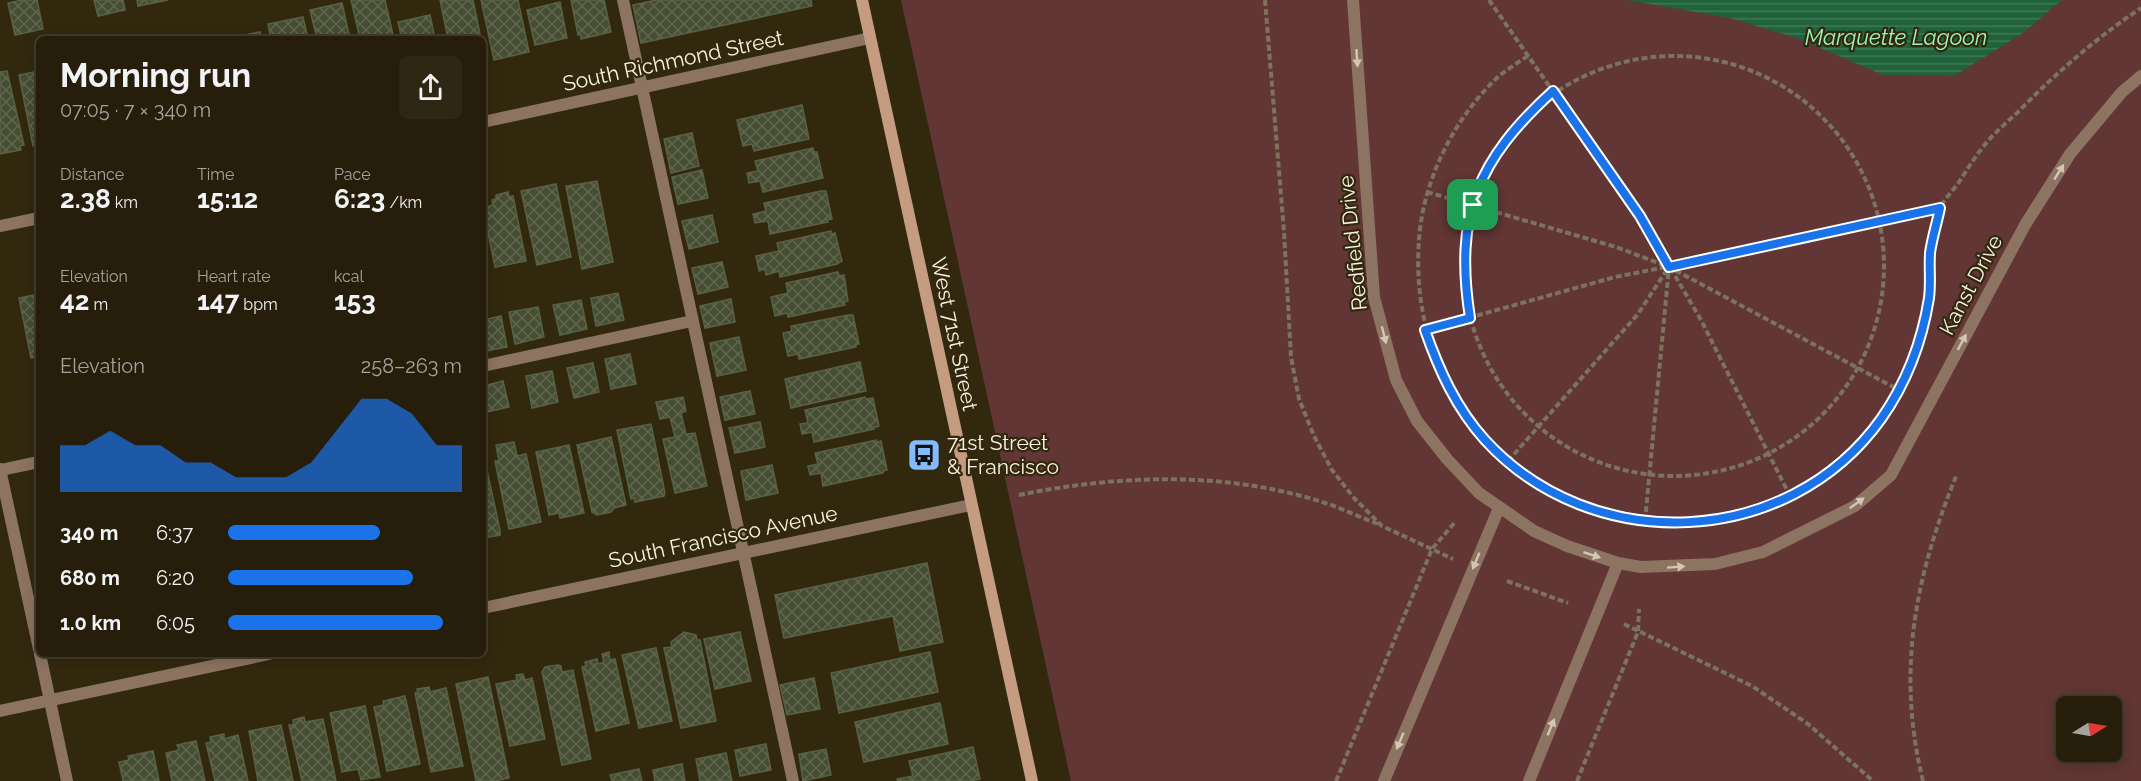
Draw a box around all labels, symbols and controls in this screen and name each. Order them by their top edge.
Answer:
water label: Marquette Lagoon [1805,24,1987,50]
street label: South Richmond Street [560,25,786,96]
one-way arrow [1353,49,1362,68]
text: Morning run [60,56,251,95]
button: share [399,56,462,119]
text: 07:05 · 7 × 340 m [60,98,211,122]
one-way arrow [2053,164,2064,180]
text: Distance [60,165,124,184]
text: Time [197,165,234,184]
text: Pace [334,165,371,184]
street label: Redfield Drive [1333,174,1372,312]
pin [1447,179,1498,230]
text: 2.38 [60,184,111,214]
text: 15:12 [197,184,258,214]
text: 6:23 [334,184,385,214]
icon: arrive [1456,188,1489,221]
text: km [111,193,138,212]
text: /km [385,193,422,212]
street label: Kanst Drive [1934,230,2007,339]
street label: West 71st Street [926,255,983,413]
text: Elevation [60,267,128,286]
text: Heart rate [197,267,271,286]
text: kcal [334,267,364,286]
text: 42 [60,286,90,316]
text: 147 [197,286,239,316]
text: 153 [334,286,376,316]
text: m [90,295,108,314]
text: bpm [239,295,278,314]
one-way arrow [1380,326,1390,345]
one-way arrow [1957,333,1967,350]
text: Elevation [60,354,145,378]
text: 258–263 m [361,354,462,378]
place label: 71st Street & Francisco [947,430,1059,479]
bus stop icon: 71st Street & Francisco [906,437,942,473]
one-way arrow [1849,497,1865,509]
street label: South Francisco Avenue [606,500,840,573]
text: 340 m [60,521,118,545]
text: 6:37 [156,521,193,545]
one-way arrow [1583,550,1601,560]
one-way arrow [1472,553,1481,570]
one-way arrow [1667,562,1686,571]
text: 680 m [60,566,120,590]
text: 6:20 [156,566,194,590]
text: 1.0 km [60,611,121,635]
text: 6:05 [156,611,195,635]
north arrow [2056,696,2122,762]
map controls [2056,696,2122,762]
one-way arrow [1547,718,1556,736]
one-way arrow [1395,732,1405,750]

